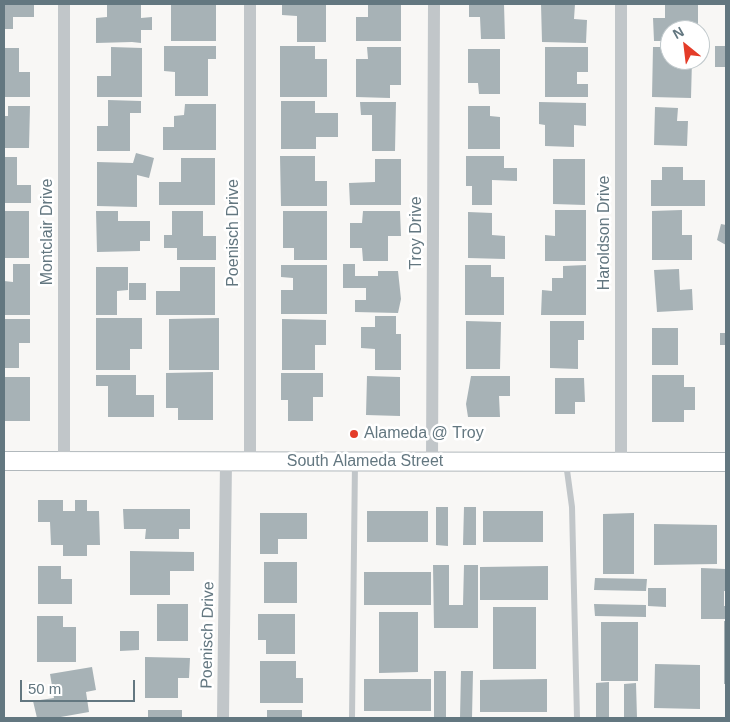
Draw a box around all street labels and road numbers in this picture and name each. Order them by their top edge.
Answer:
street label: Haroldson Drive [595,176,615,290]
street label: Montclair Drive [38,179,58,285]
street label: Poenisch Drive [224,179,244,287]
street label: Troy Drive [407,196,427,270]
street label: South Alameda Street [287,452,443,472]
street label: Poenisch Drive [197,581,219,689]

